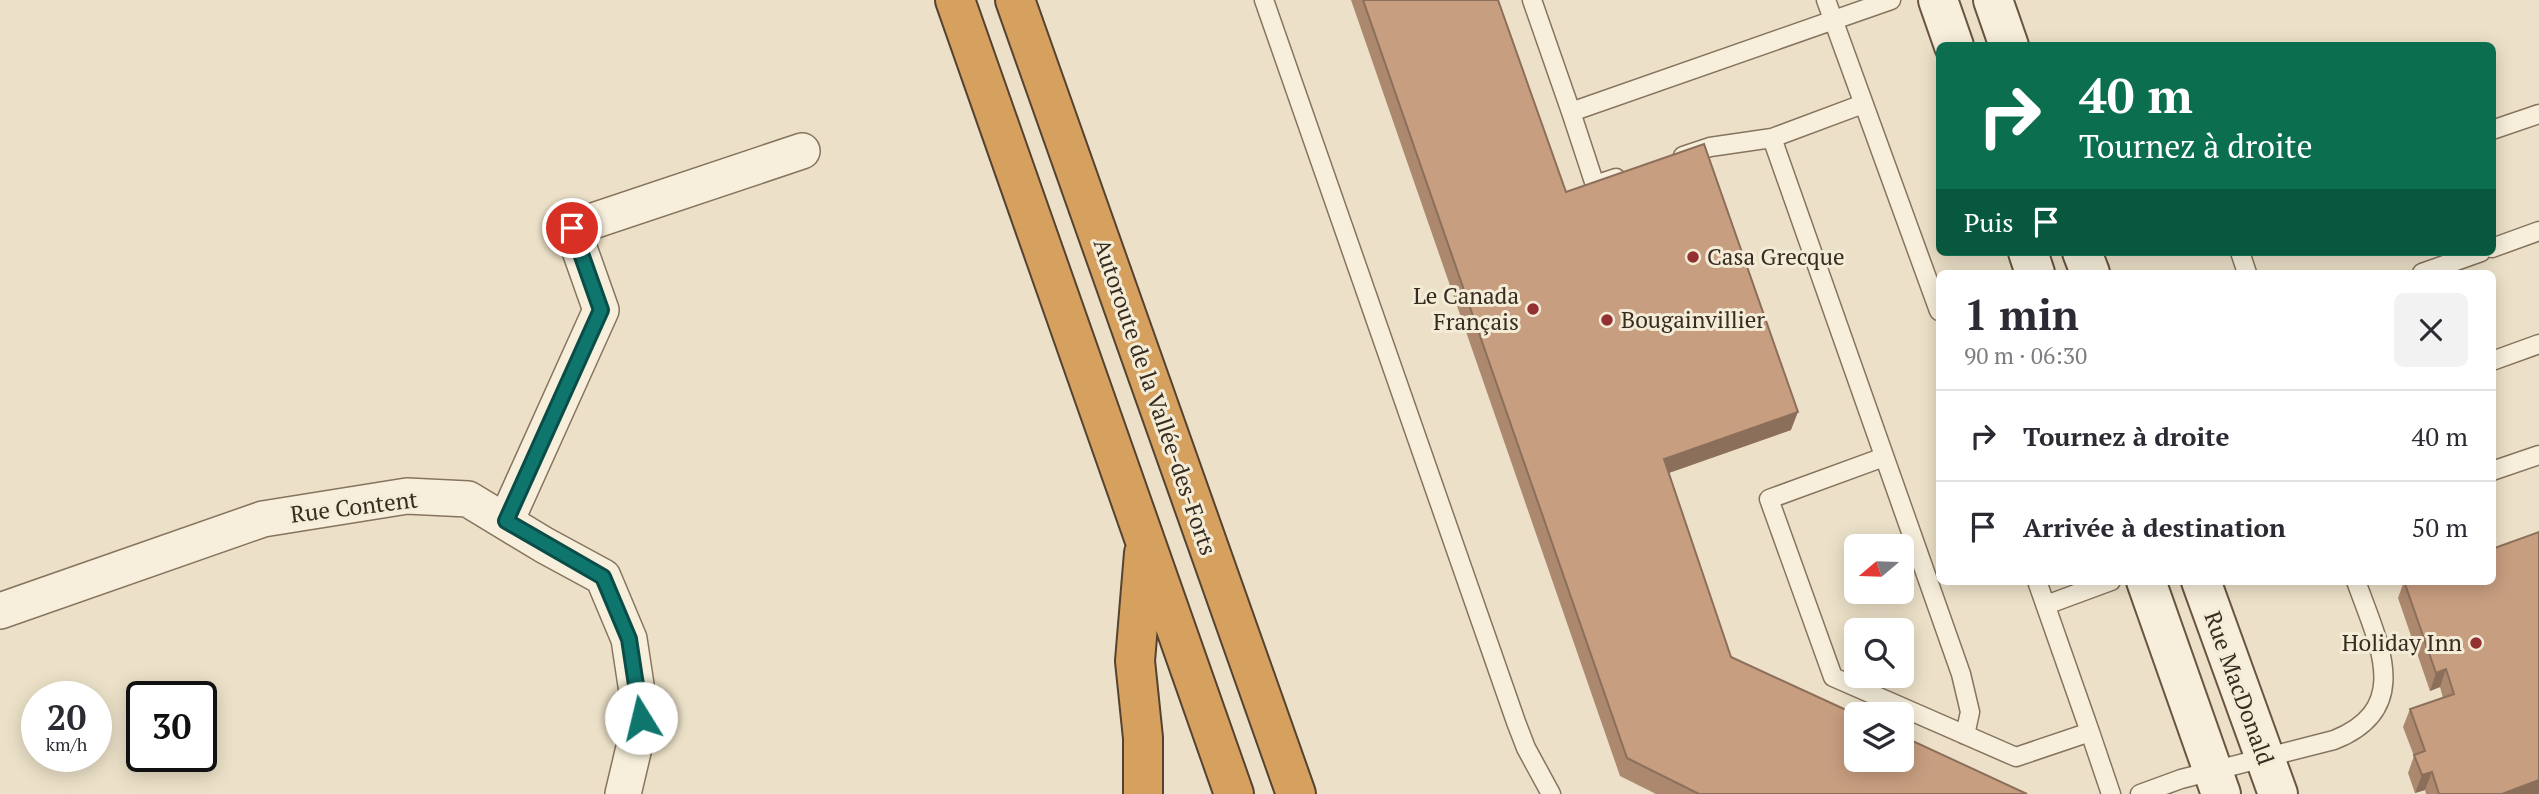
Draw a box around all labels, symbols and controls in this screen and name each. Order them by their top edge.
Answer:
text: 40 m [2079,62,2193,127]
icon: right [1964,70,2055,161]
text: Tournez à droite [2079,125,2313,167]
pin [542,198,602,258]
icon: arrive [2027,203,2065,241]
text: Puis [1964,205,2013,239]
icon: arrive [553,209,591,247]
street label: Autoroute de la Vallée-des-Forts [1087,234,1224,559]
place label: Casa Grecque [1707,241,1845,272]
marker: Casa Grecque [1685,249,1701,265]
place label: Le Canada Français [1413,280,1519,337]
text: 1 min [1964,286,2079,342]
button: close [2394,293,2468,367]
marker: Le Canada Français [1525,301,1541,317]
place label: Bougainvillier [1621,304,1765,335]
marker: Bougainvillier [1599,312,1615,328]
text: 90 m · 06:30 [1964,340,2087,371]
icon: right [1964,417,2002,455]
text: Tournez à droite [2023,419,2229,453]
text: 40 m [2412,419,2468,453]
street label: Rue Content [289,483,420,530]
icon: arrive [1964,508,2002,546]
text: Arrivée à destination [2023,510,2286,544]
text: 50 m [2412,510,2468,544]
north arrow [1844,534,1914,604]
map controls [1844,534,1914,772]
street label: Rue MacDonald [2197,607,2282,769]
button: search [1844,618,1914,688]
place label: Holiday Inn [2342,627,2462,658]
marker: Holiday Inn [2468,635,2484,651]
speed limit sign: 30 [126,681,217,772]
position arrow [604,681,678,755]
text: 20 [47,694,86,740]
button: layers [1844,702,1914,772]
text: km/h [46,732,87,756]

